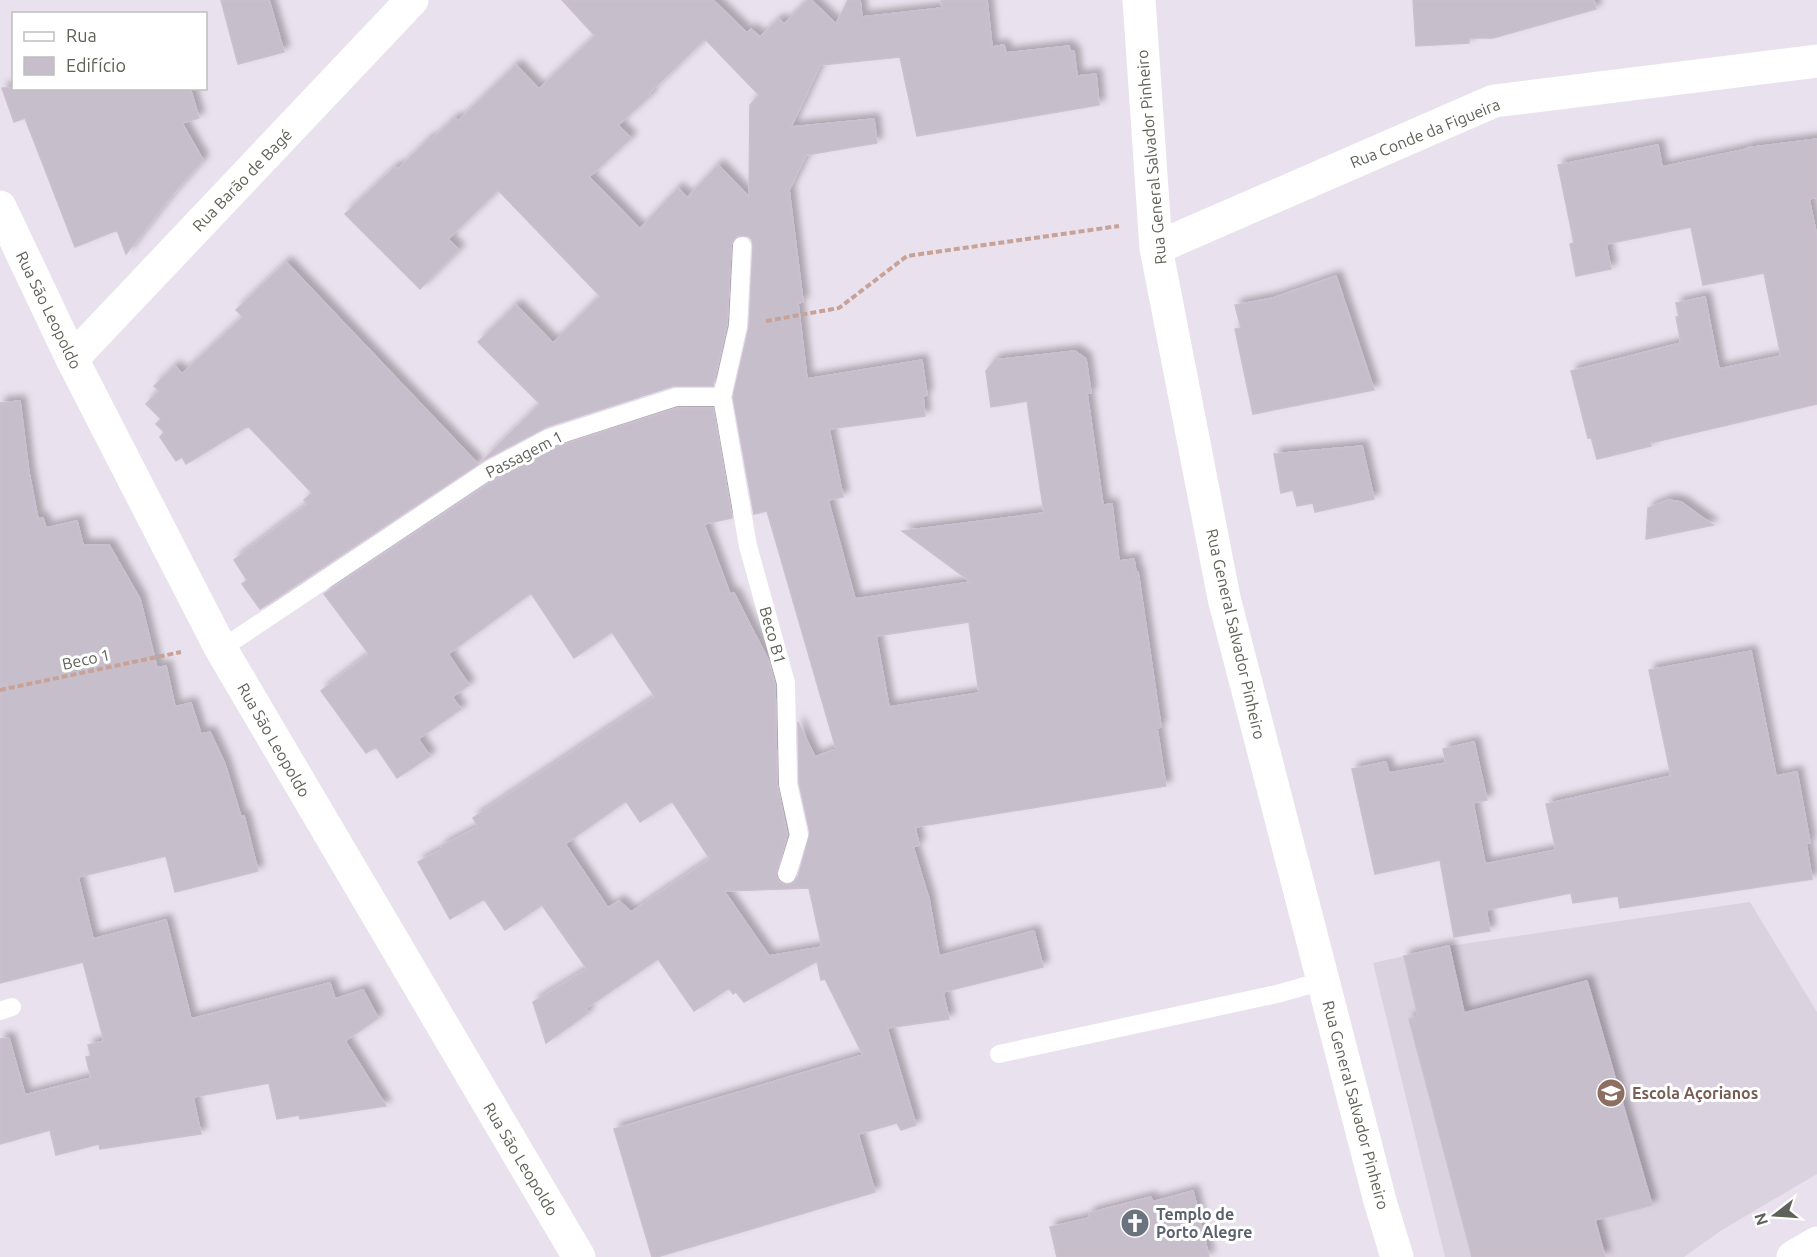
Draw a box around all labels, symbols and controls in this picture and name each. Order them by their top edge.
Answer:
legend [12,12,207,90]
text: Rua [66,25,97,45]
street label: Rua General Salvador Pinheiro [1133,49,1169,265]
text: Edifício [66,55,126,75]
street label: Rua Conde da Figueira [1347,95,1503,171]
street label: Rua Barão de Bagé [189,125,295,235]
street label: Rua São Leopoldo [13,248,85,372]
street label: Passagem 1 [482,427,566,481]
street label: Rua General Salvador Pinheiro [1203,527,1269,741]
street label: Beco B1 [756,604,790,666]
street label: Beco 1 [60,645,112,673]
street label: Rua São Leopoldo [234,680,314,800]
street label: Rua General Salvador Pinheiro [1319,999,1393,1211]
school or university icon: Escola Açorianos [1595,1077,1627,1109]
place label: Escola Açorianos [1632,1084,1758,1103]
street label: Rua São Leopoldo [480,1099,562,1219]
north arrow [1745,1185,1805,1245]
place label: Templo de Porto Alegre [1156,1205,1253,1241]
church icon: Templo de Porto Alegre [1119,1207,1151,1239]
text: N [1750,1211,1771,1228]

